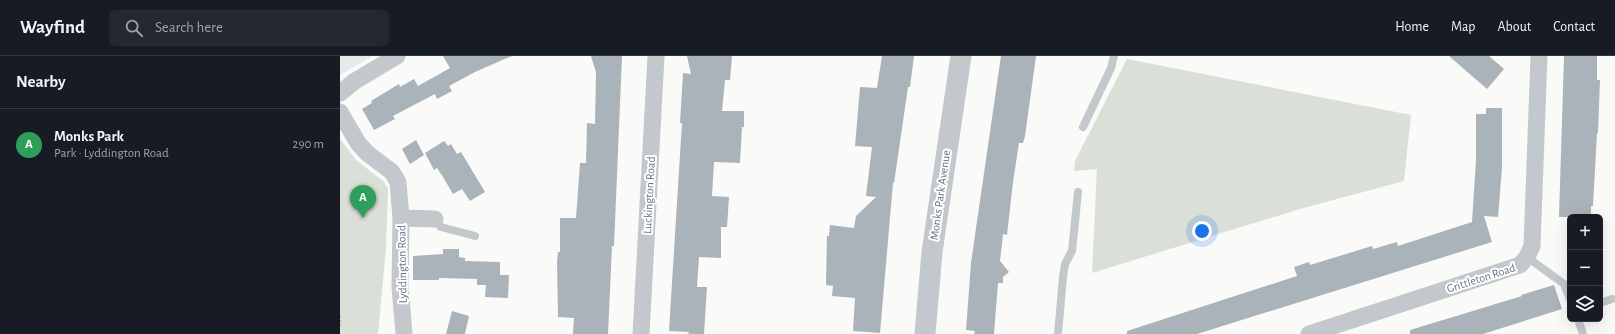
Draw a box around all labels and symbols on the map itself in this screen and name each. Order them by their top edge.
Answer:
street label: Monks Park Avenue [928,149,952,241]
street label: Luckington Road [641,156,657,234]
pin: A [350,185,376,218]
your location [1192,221,1212,241]
street label: Lyddington Road [395,225,410,303]
street label: Grittleton Road [1445,261,1517,295]

